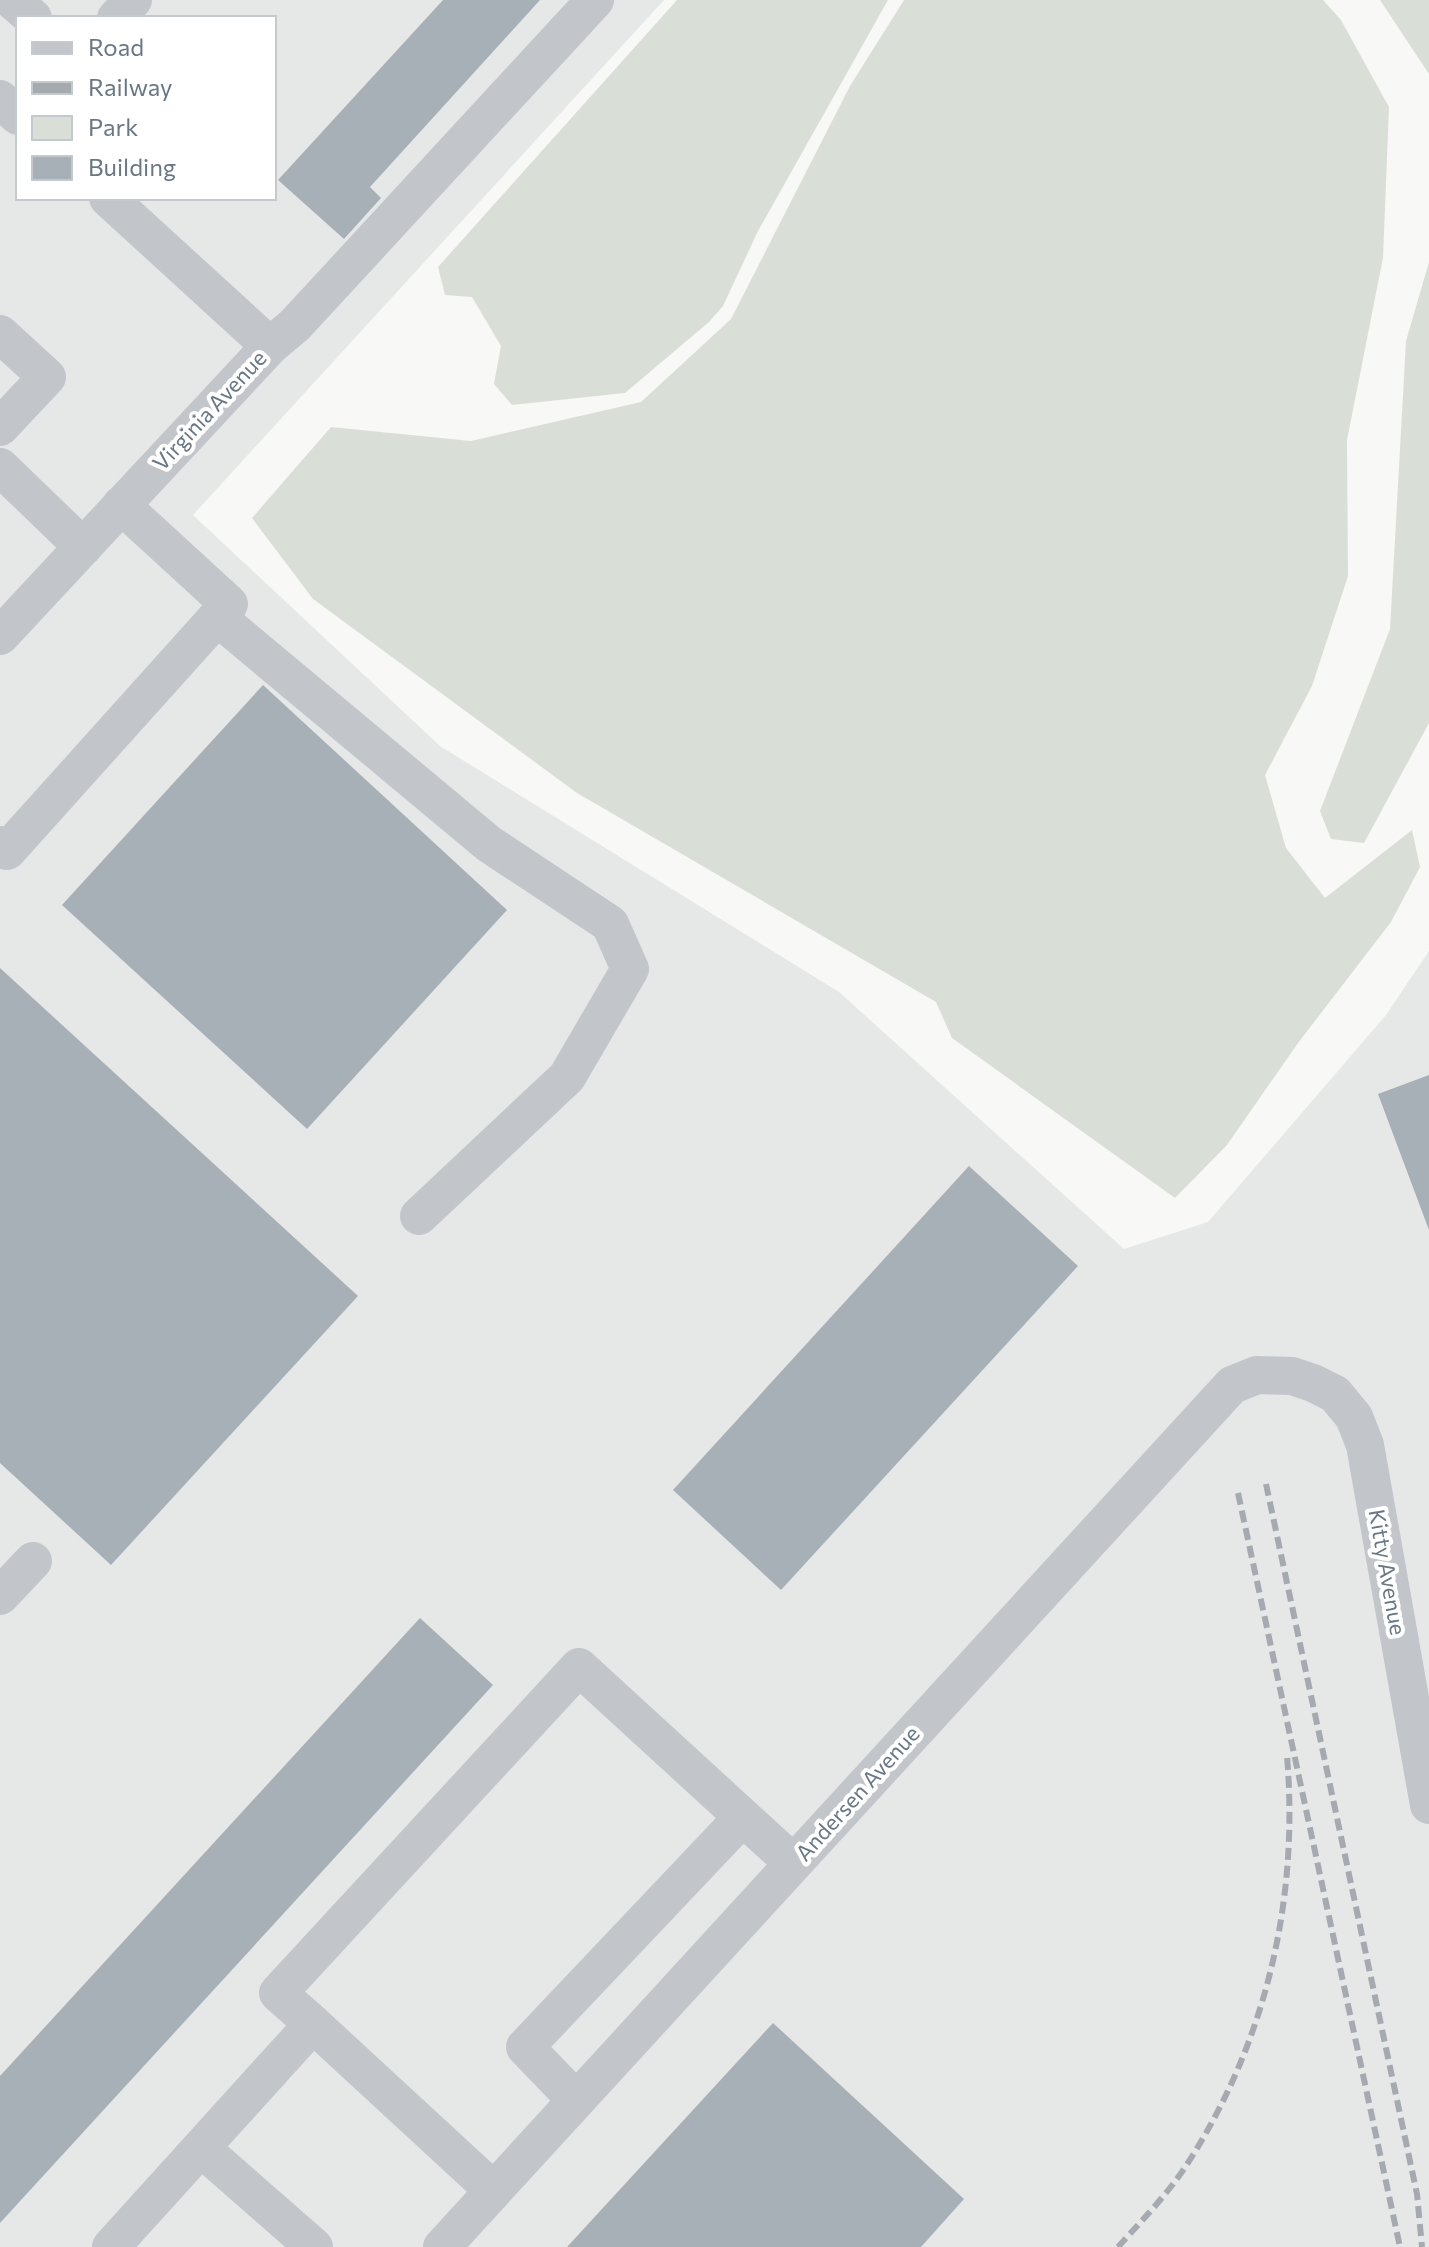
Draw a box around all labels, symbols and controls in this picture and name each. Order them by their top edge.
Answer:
legend [16,16,276,200]
text: Road [88,32,144,61]
text: Railway [88,72,173,101]
text: Park [88,112,138,141]
text: Building [88,152,176,181]
street label: Virginia Avenue [146,344,272,476]
street label: Kitty Avenue [1364,1507,1412,1637]
street label: Andersen Avenue [789,1720,925,1866]

